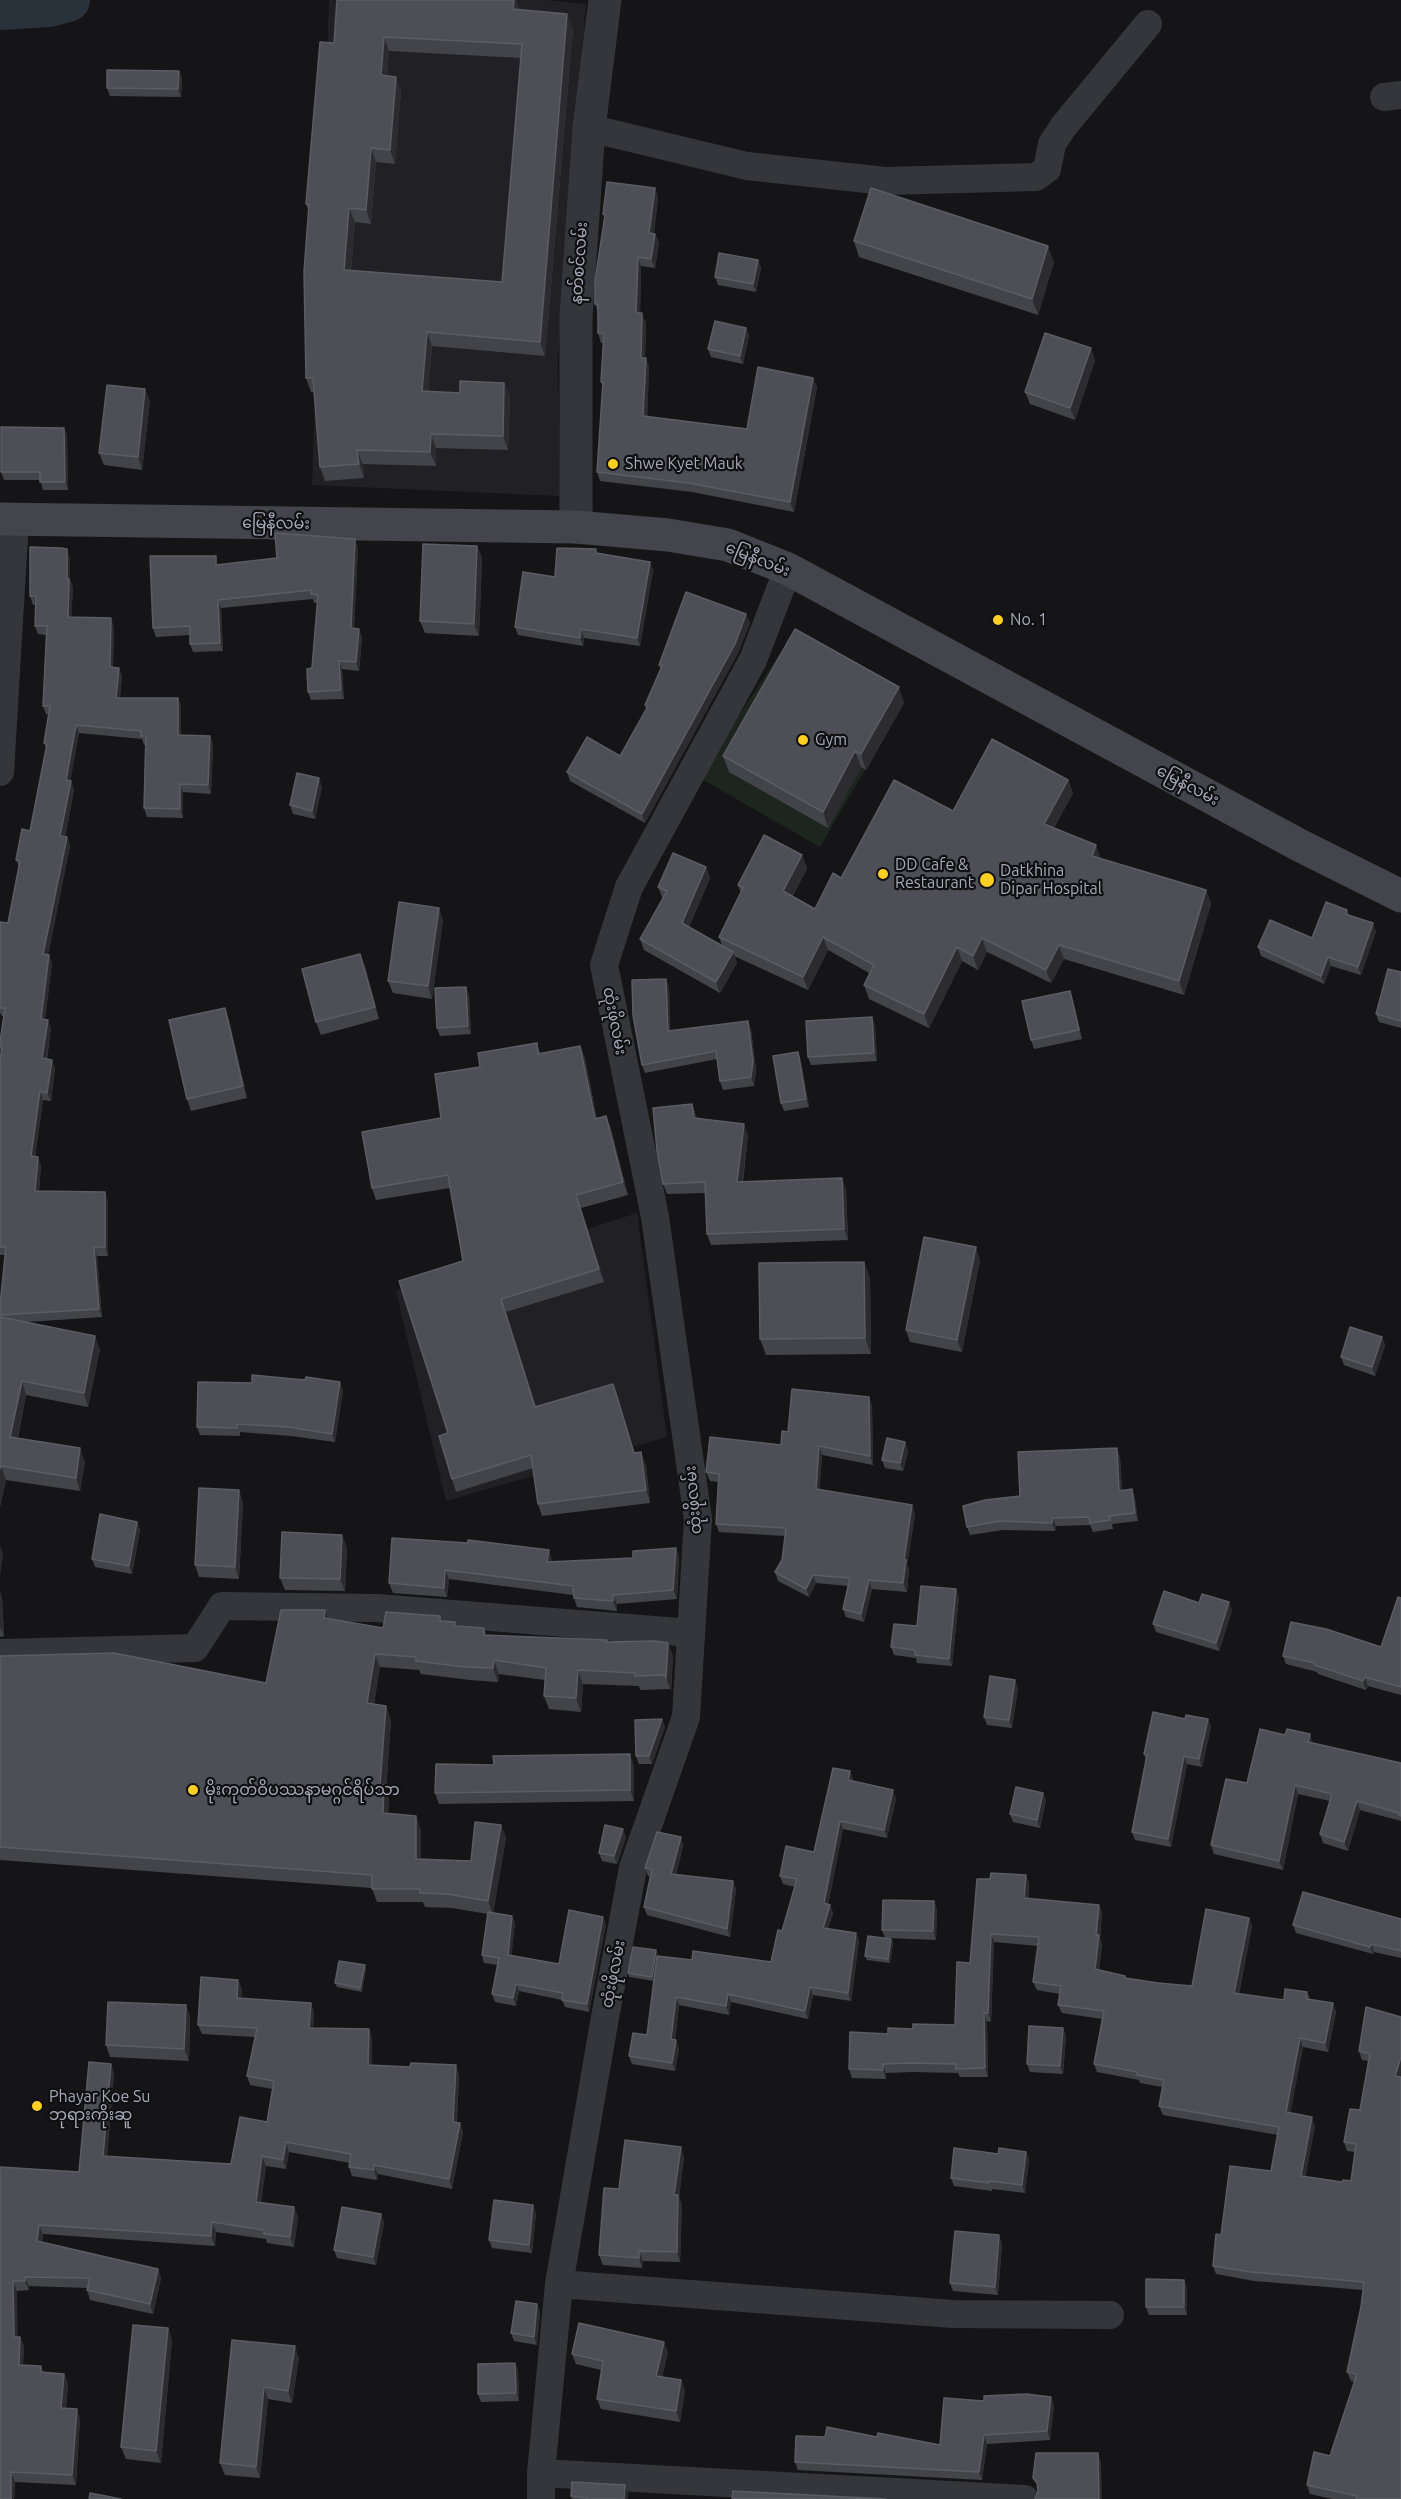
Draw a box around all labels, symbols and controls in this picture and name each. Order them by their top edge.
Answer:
street label: နတ်စင်လမ်း [567,221,591,305]
place label: Shwe Kyet Mauk [625,454,743,474]
marker: Shwe Kyet Mauk [606,457,620,471]
street label: မြေနီလမ်း [242,513,310,533]
street label: မြေနီလမ်း [723,537,793,581]
place label: No. 1 [1010,610,1047,630]
marker: No. 1 [991,613,1005,627]
place label: Gym [815,730,847,750]
marker: Gym [796,733,810,747]
street label: မြေနီလမ်း [1154,761,1222,809]
place label: DD Cafe & Restaurant [895,855,974,893]
place label: Datkhina Dipar Hospital [1000,861,1102,899]
marker: DD Cafe & Restaurant [876,867,890,881]
marker: Datkhina Dipar Hospital [978,871,996,889]
street label: ထုံးဖိုလမ်း [599,985,631,1057]
street label: ထုံးဖိုလမ်း [680,1465,706,1535]
place label: မိုးကုတ်ဝိပဿနာမဂ္ဂင်ရိပ်သာ [205,1780,400,1800]
marker: မိုးကုတ်ဝိပဿနာမဂ္ဂင်ရိပ်သာ [186,1783,200,1797]
street label: ထုံးဖိုလမ်း [597,1938,629,2010]
place label: Phayar Koe Su ဘုရားကိုးဆူ [49,2087,150,2125]
marker: Phayar Koe Su ဘုရားကိုးဆူ [30,2099,44,2113]

